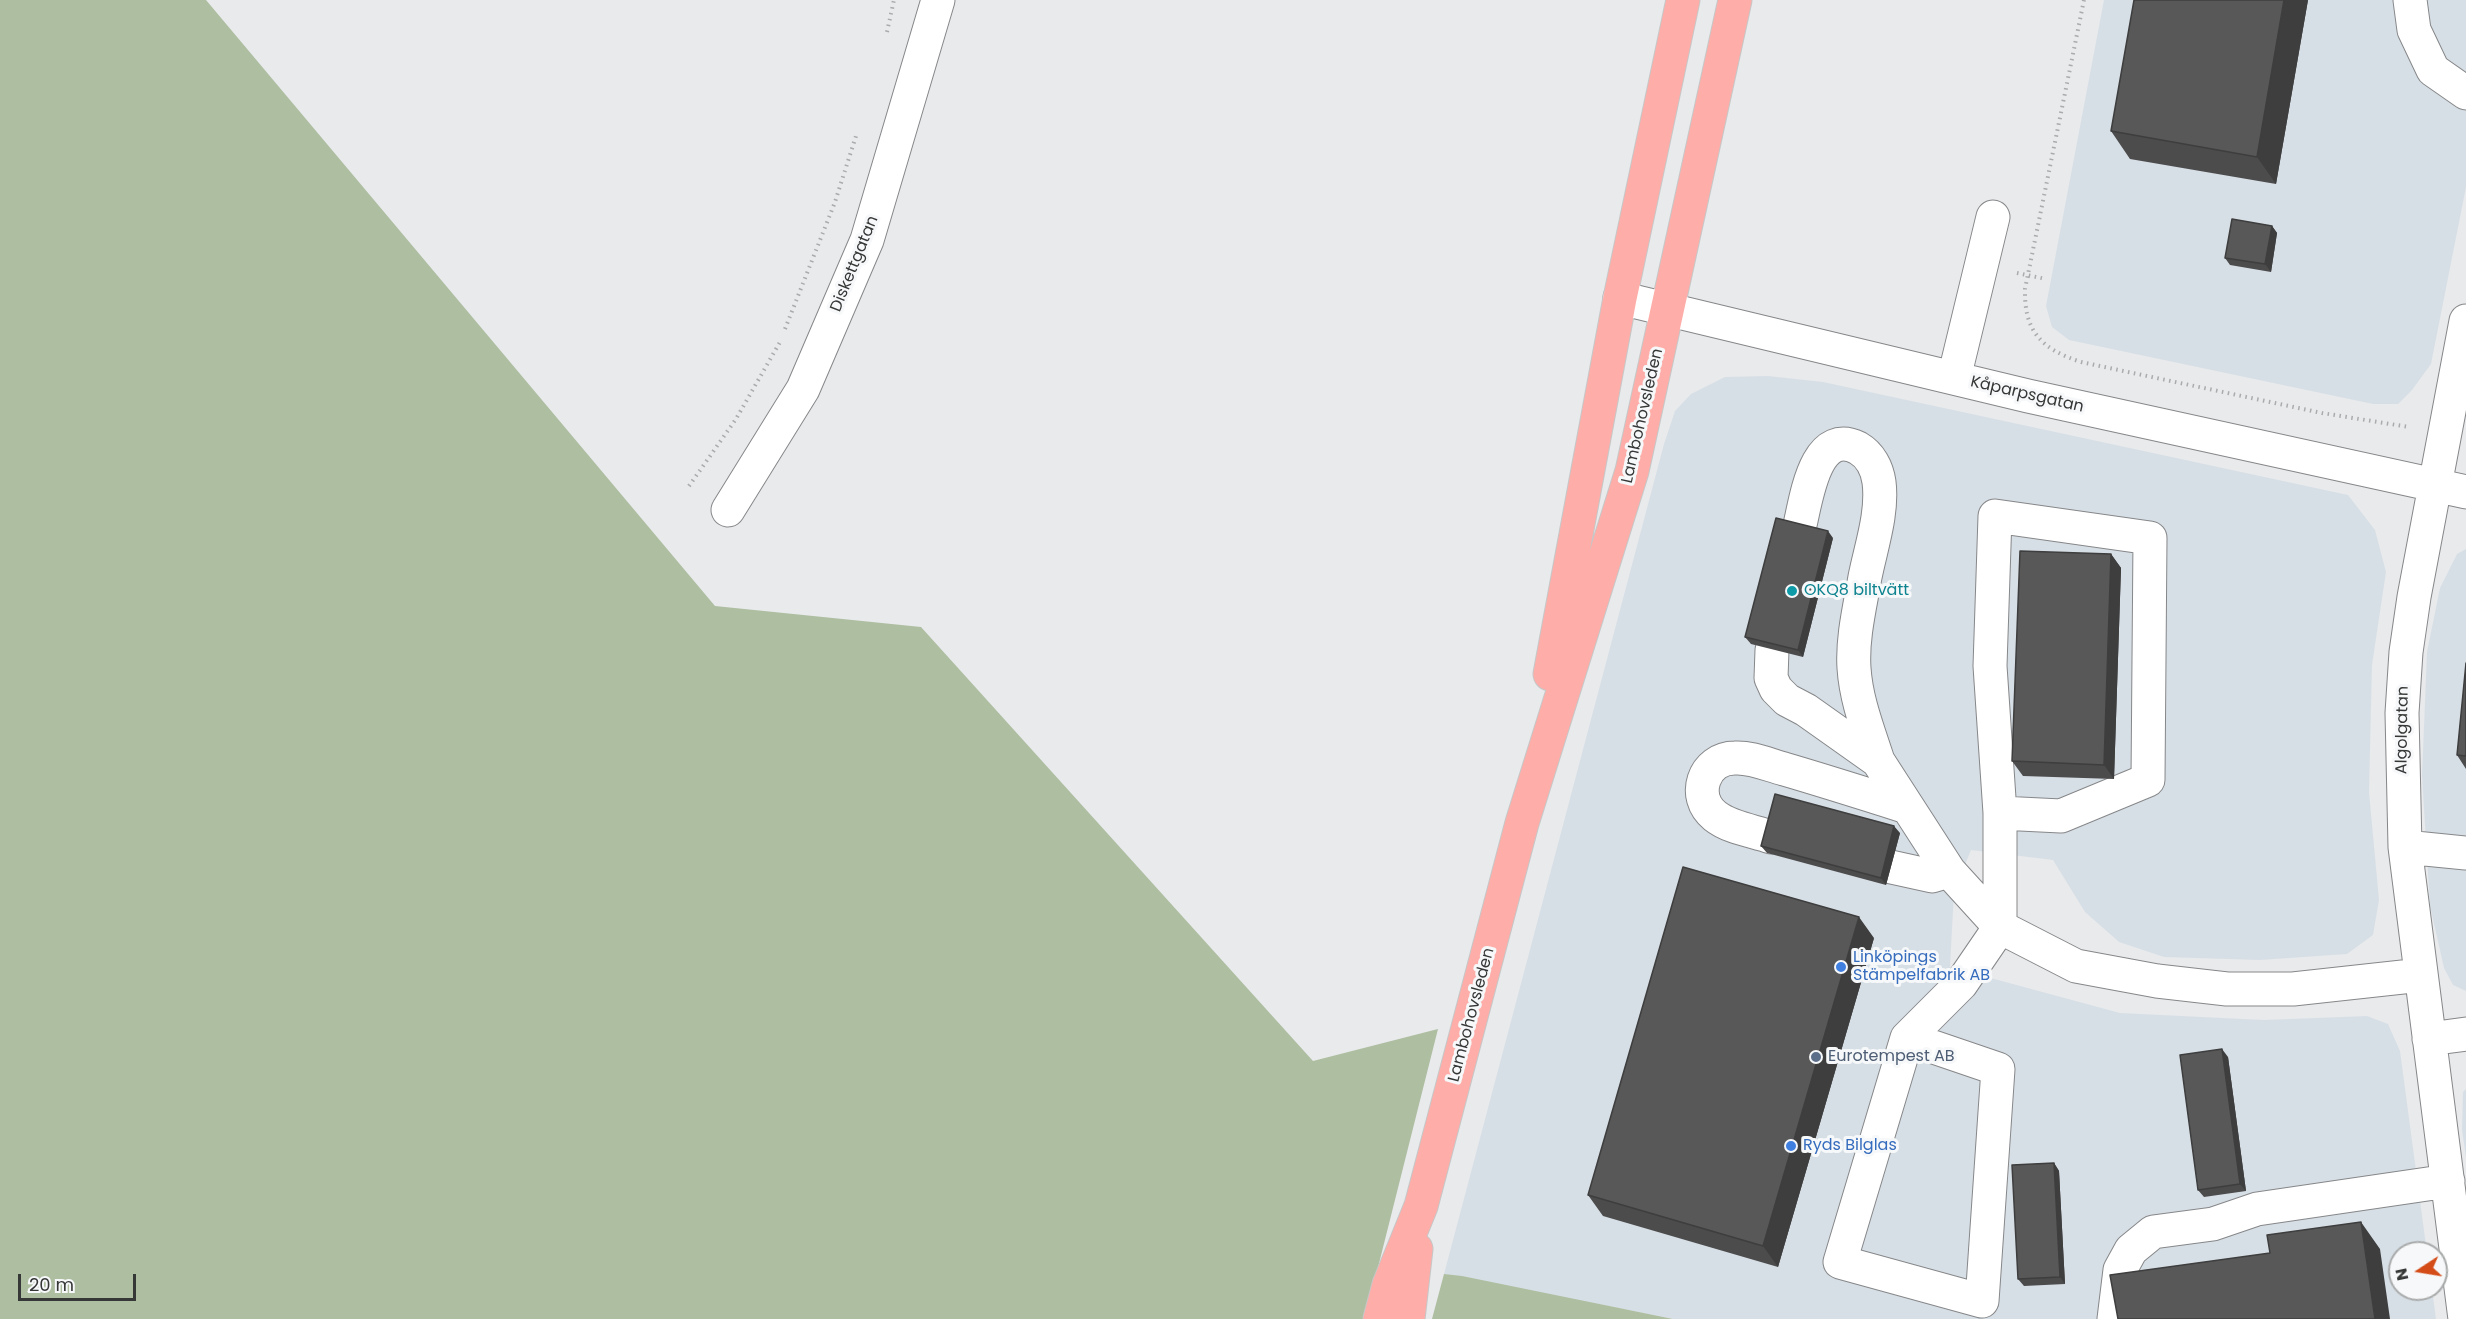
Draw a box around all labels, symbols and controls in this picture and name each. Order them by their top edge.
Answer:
street label: Diskettgatan [827,213,883,315]
street label: Lambohovsleden [1618,347,1668,485]
street label: Kåparpsgatan [1968,373,2086,417]
place label: OKQ8 biltvätt [1804,581,1909,601]
marker: OKQ8 biltvätt [1785,584,1799,598]
street label: Algolgatan [2393,686,2413,774]
street label: Lambohovsleden [1445,946,1499,1084]
place label: Linköpings Stämpelfabrik AB [1853,948,1990,986]
marker: Linköpings Stämpelfabrik AB [1834,960,1848,974]
place label: Eurotempest AB [1828,1047,1955,1067]
marker: Eurotempest AB [1809,1050,1823,1064]
place label: Ryds Bilglas [1803,1136,1897,1156]
marker: Ryds Bilglas [1784,1139,1798,1153]
north arrow [2388,1241,2448,1301]
scale bar [21,1262,140,1300]
text: N [2389,1266,2414,1283]
text: 20 m [29,1272,74,1297]

